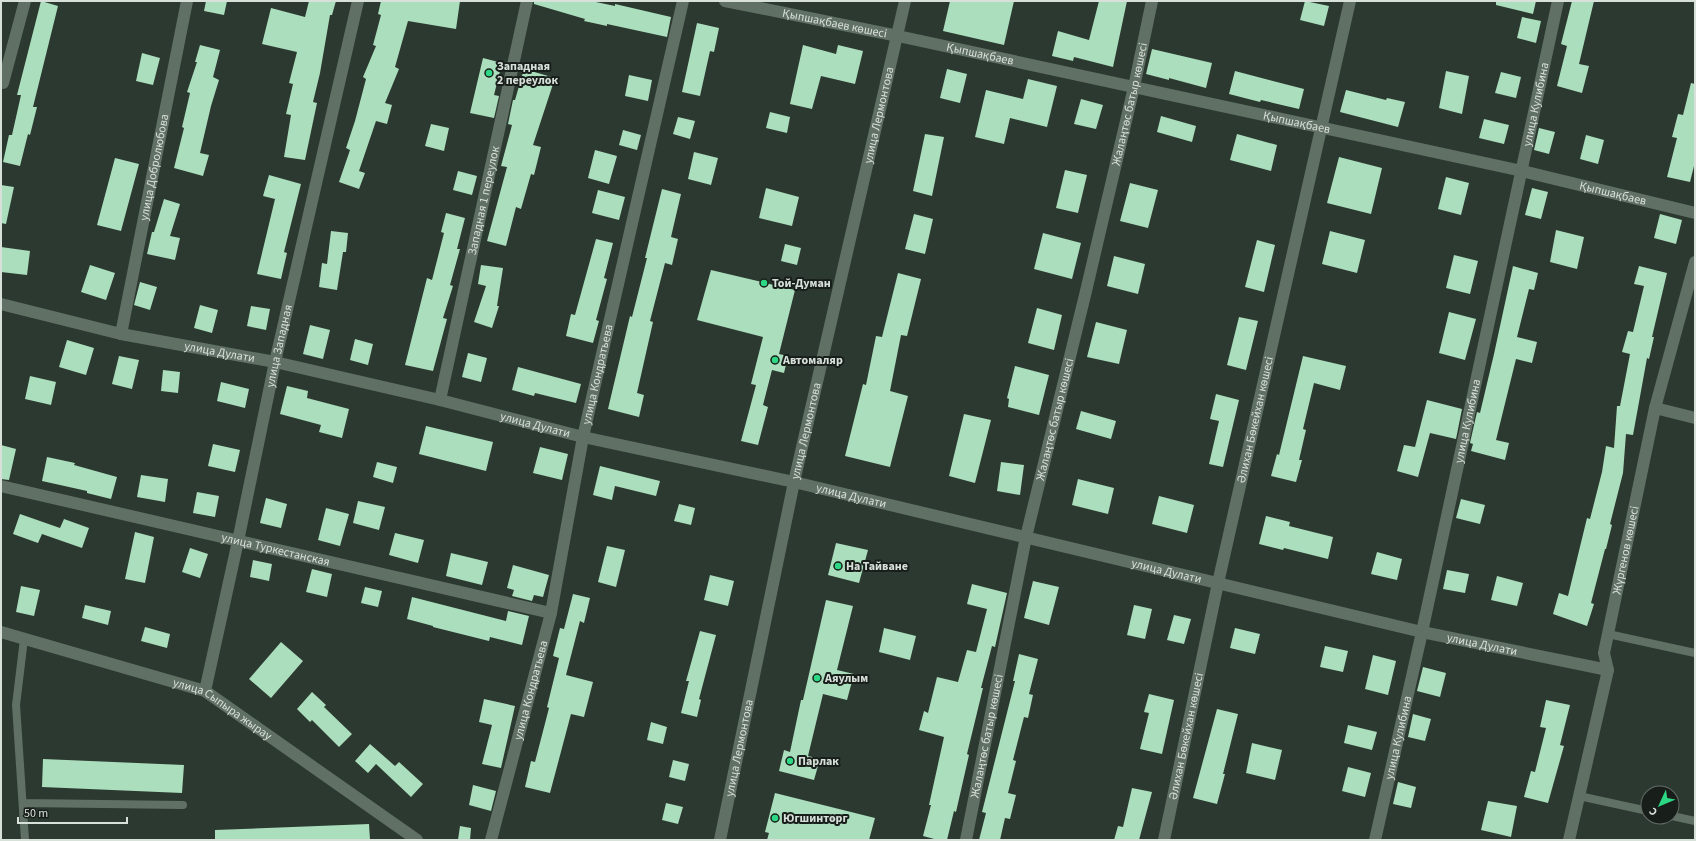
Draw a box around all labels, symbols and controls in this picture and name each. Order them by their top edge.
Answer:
street label: Қыпшақбаев көшесі [781,5,889,43]
street label: Қыпшақбаев [945,39,1015,70]
street label: Жалаңтөс батыр көшесі [1108,41,1152,167]
place label: Западная 2 переулок [497,58,558,89]
street label: улица Кулибина [1519,61,1554,148]
street label: улица Лермонтова [860,65,899,165]
marker: Западная 2 переулок [484,68,494,78]
street label: Қыпшақбаев [1261,107,1332,138]
street label: улица Добролюбова [136,113,173,222]
street label: Западная 1 переулок [464,145,504,257]
street label: Қыпшақбаев [1578,177,1648,210]
place label: Той-Думан [772,275,831,292]
marker: Той-Думан [759,278,769,288]
street label: улица Западная [262,303,297,389]
street label: улица Кондратьева [578,323,618,426]
street label: улица Дулати [183,338,256,367]
place label: Автомаляр [782,352,843,369]
marker: Автомаляр [770,355,780,365]
street label: Әлихан Бөкейхан көшесі [1233,355,1278,485]
street label: Жалаңтөс батыр көшесі [1032,356,1078,482]
street label: улица Кулибина [1451,378,1485,465]
street label: улица Лермонтова [787,381,826,481]
street label: улица Дулати [498,408,572,442]
street label: улица Дулати [814,480,888,513]
street label: Жүргенов көшесі [1608,504,1643,596]
street label: улица Туркестанская [220,529,332,571]
street label: улица Дулати [1130,555,1203,588]
place label: На Тайване [846,558,908,575]
marker: На Тайване [833,561,843,571]
street label: улица Дулати [1445,629,1519,660]
street label: улица Кондратьева [510,639,552,742]
place label: Аяулым [824,670,868,687]
street label: Әлихан Бөкейхан көшесі [1165,671,1208,801]
marker: Аяулым [812,673,822,683]
street label: Жалаңтөс батыр көшесі [967,673,1008,799]
street label: улица Сыпыра жырау [171,674,276,745]
street label: улица Кулибина [1381,694,1416,781]
street label: улица Лермонтова [721,698,758,798]
place label: Парлак [798,753,839,770]
marker: Парлак [785,756,795,766]
north arrow [1640,785,1680,825]
scale bar [18,799,127,825]
text: С [1645,804,1661,819]
text: 50 m [24,805,48,822]
place label: Югшинторг [783,810,848,827]
marker: Югшинторг [770,813,780,823]

